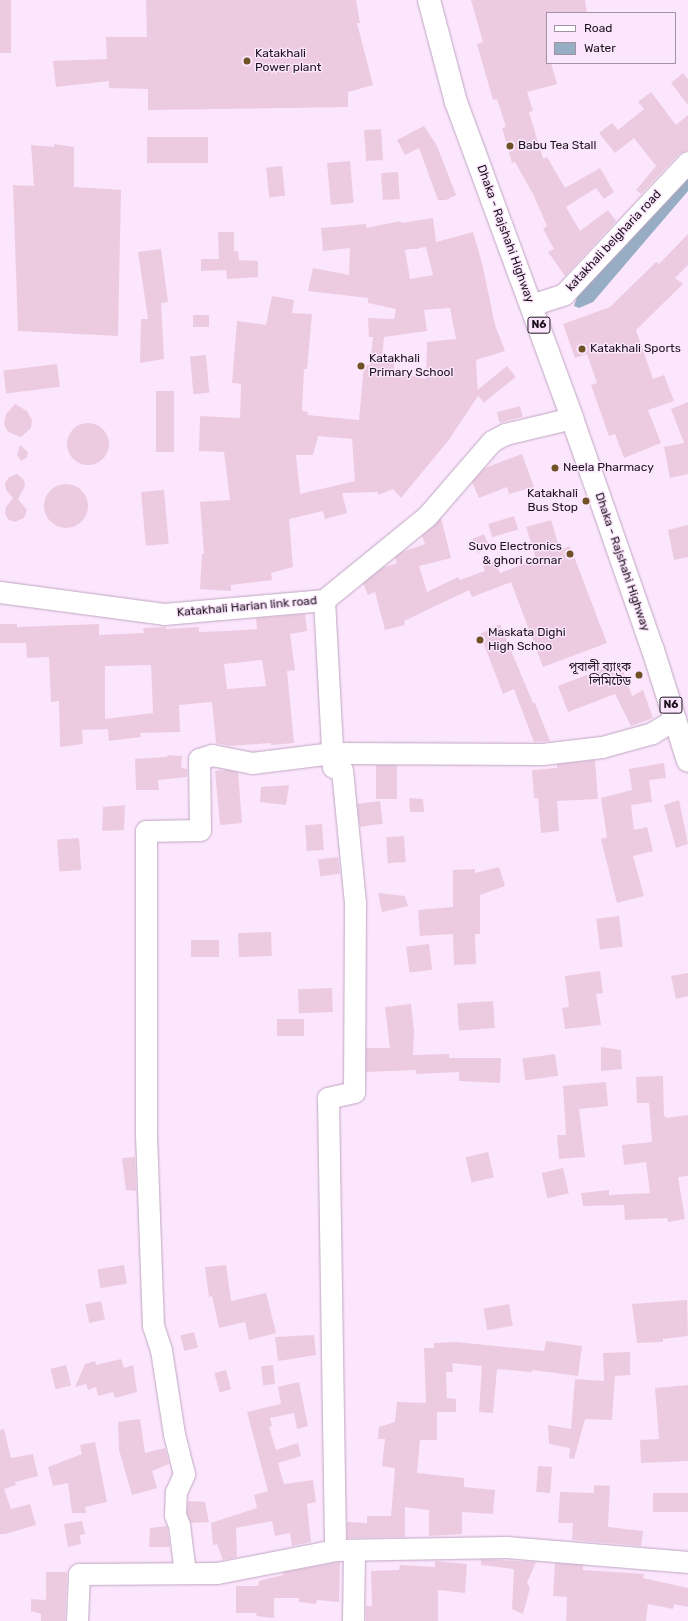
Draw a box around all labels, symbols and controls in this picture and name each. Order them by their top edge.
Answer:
legend [546,12,676,64]
text: Road [584,21,612,35]
text: Water [584,41,616,55]
place label: Katakhali Power plant [255,47,322,75]
marker: Katakhali Power plant [242,56,252,66]
place label: Babu Tea Stall [518,139,597,153]
marker: Babu Tea Stall [505,141,515,151]
street label: Dhaka - Rajshahi Highway [473,163,537,305]
street label: katakhali belgharia road [563,188,665,294]
road number: N6 [527,316,551,334]
place label: Katakhali Sports [590,342,681,356]
marker: Katakhali Sports [577,344,587,354]
place label: Katakhali Primary School [369,352,454,380]
marker: Katakhali Primary School [356,361,366,371]
place label: Neela Pharmacy [563,461,654,475]
marker: Neela Pharmacy [550,463,560,473]
place label: Katakhali Bus Stop [527,487,578,515]
street label: Dhaka - Rajshahi Highway [591,491,653,633]
marker: Katakhali Bus Stop [581,496,591,506]
place label: Suvo Electronics & ghori cornar [469,540,562,568]
marker: Suvo Electronics & ghori cornar [565,549,575,559]
street label: Katakhali Harian link road [176,594,318,620]
place label: Maskata Dighi High Schoo [488,626,566,654]
marker: Maskata Dighi High Schoo [475,635,485,645]
place label: পূবালী ব্যাংক লিমিটেড [569,661,631,689]
marker: পূবালী ব্যাংক লিমিটেড [634,670,644,680]
road number: N6 [659,696,683,714]

